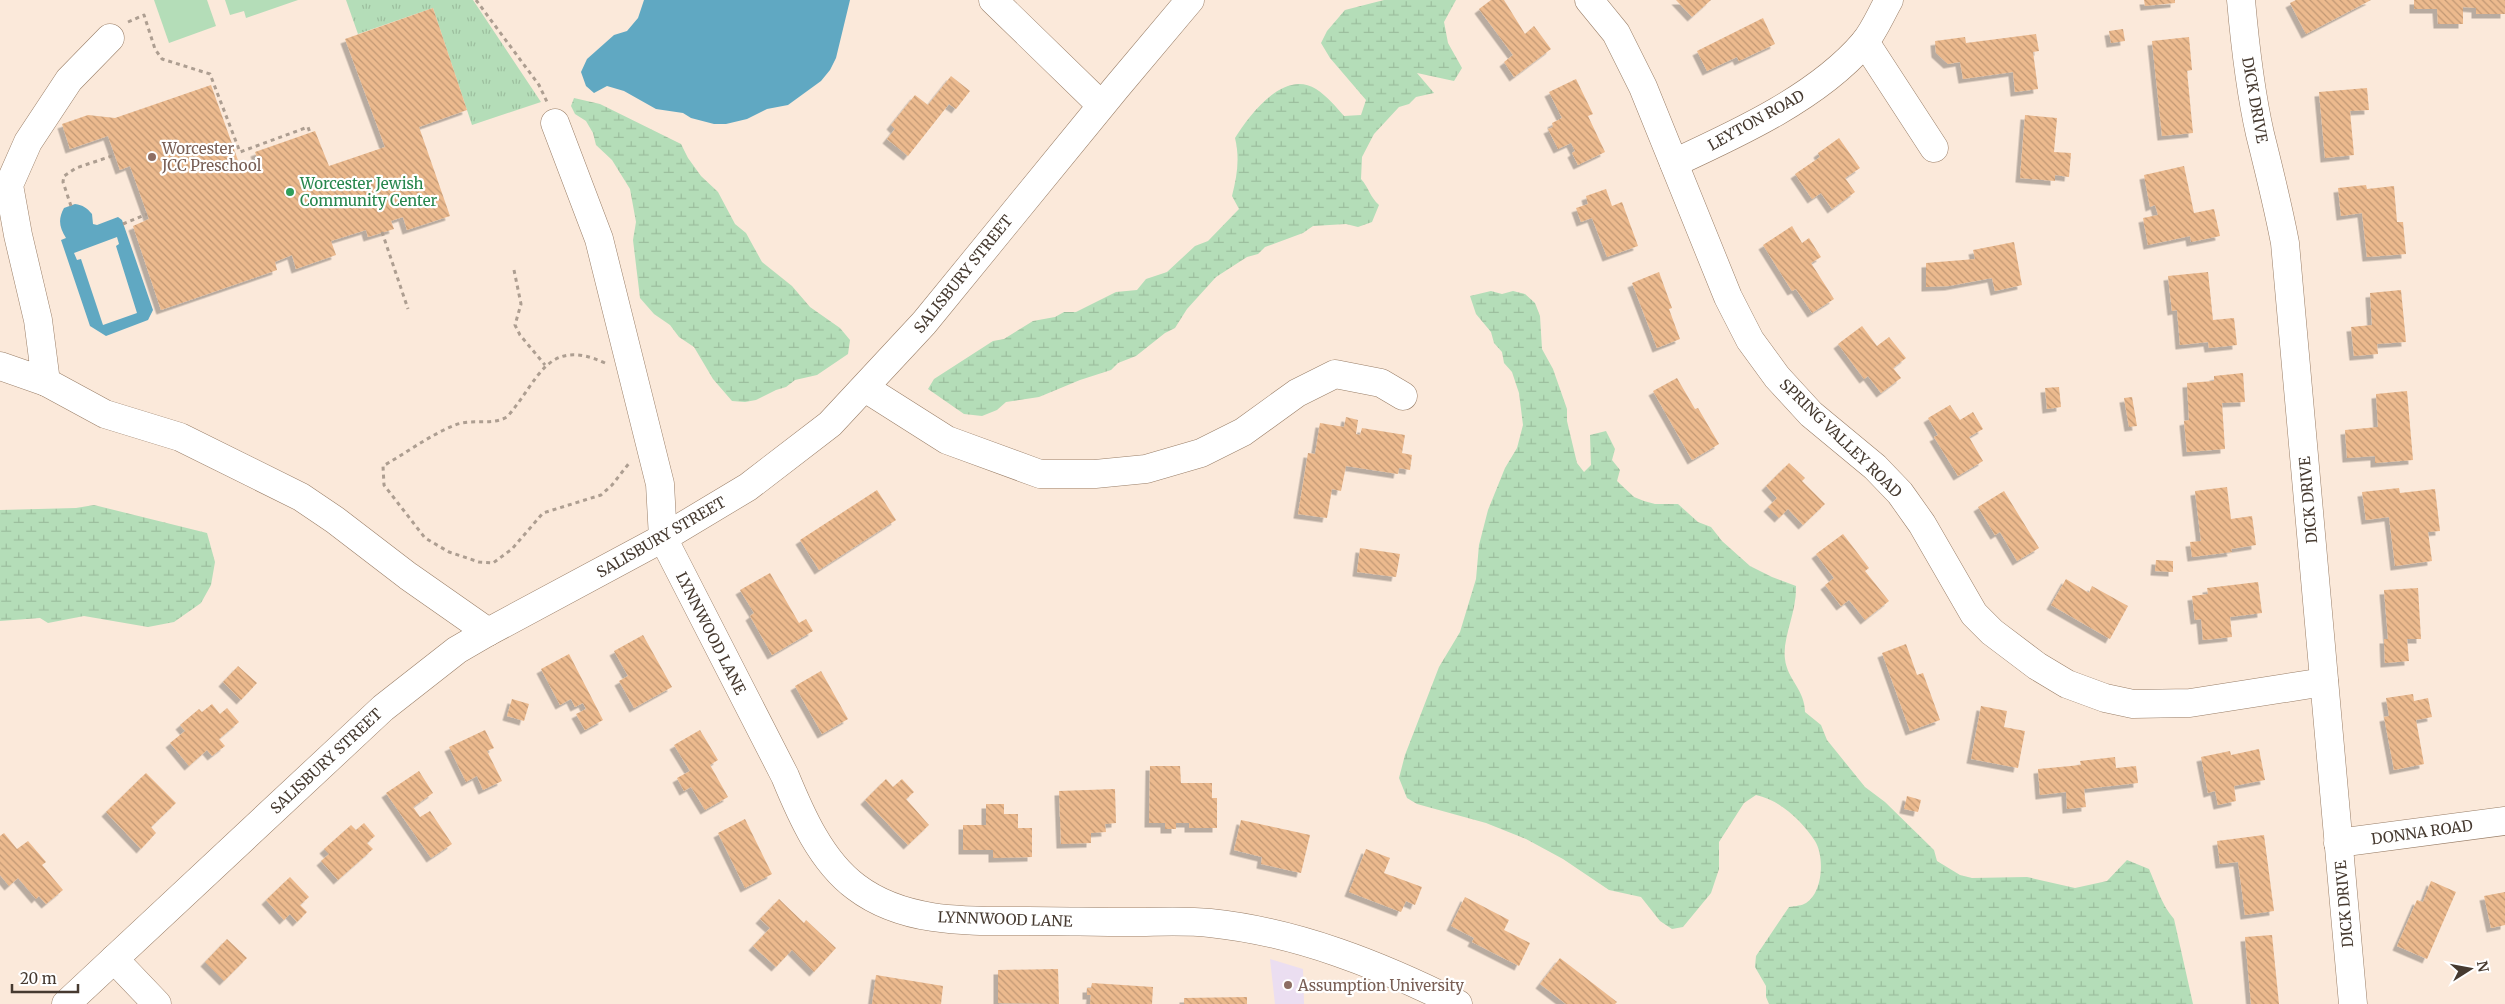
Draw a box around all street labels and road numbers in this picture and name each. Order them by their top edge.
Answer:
street label: DICK DRIVE [2238,55,2272,145]
street label: LEYTON ROAD [1704,86,1808,154]
street label: SALISBURY STREET [910,211,1017,337]
street label: SPRING VALLEY ROAD [1776,375,1906,501]
street label: DICK DRIVE [2295,455,2321,544]
street label: SALISBURY STREET [593,492,729,582]
street label: LYNNWOOD LANE [672,569,750,698]
street label: SALISBURY STREET [266,704,386,818]
street label: DONNA ROAD [2370,815,2474,849]
street label: DICK DRIVE [2331,859,2357,948]
street label: LYNNWOOD LANE [937,907,1073,931]

